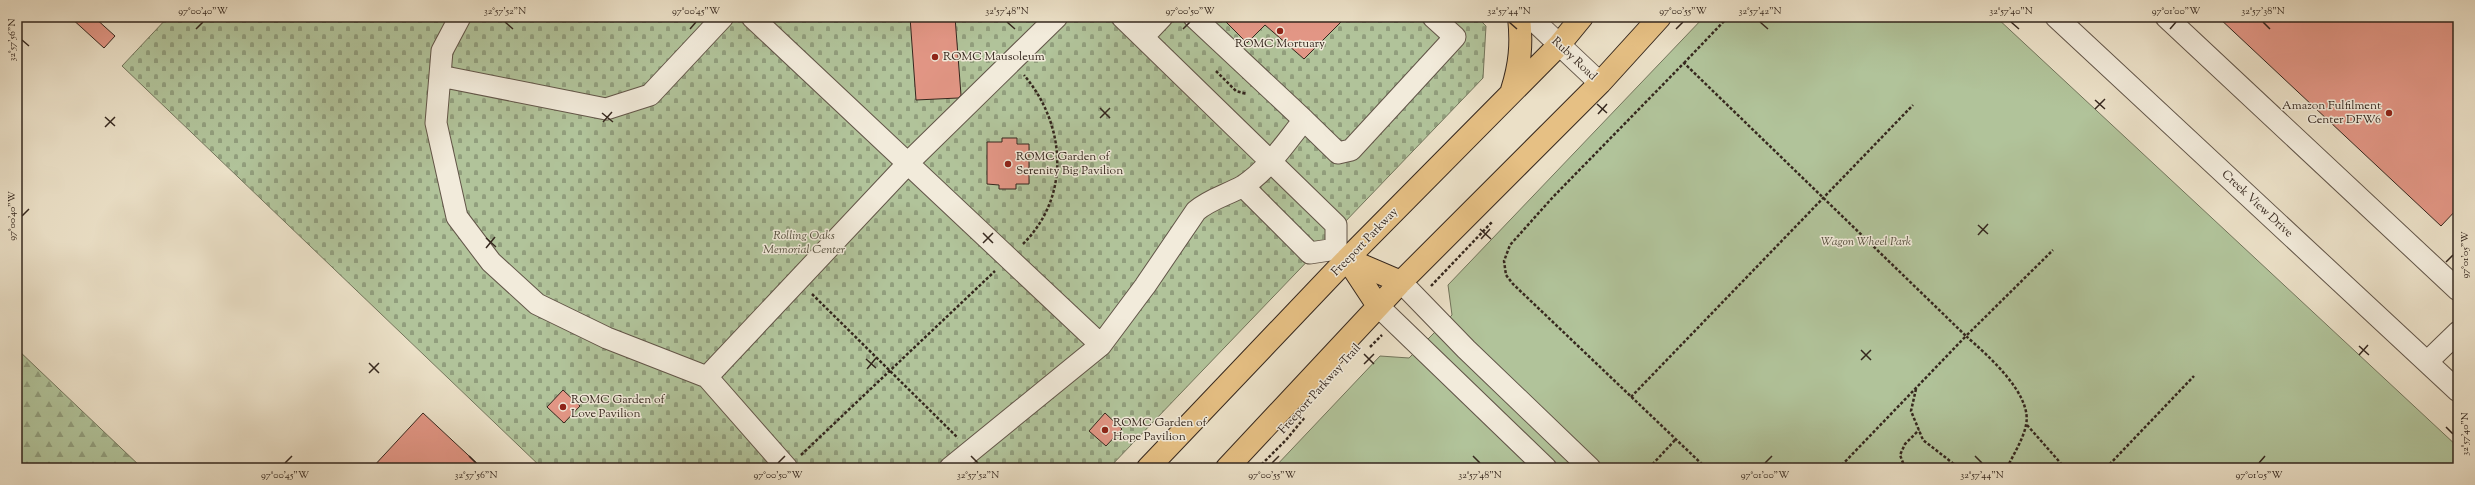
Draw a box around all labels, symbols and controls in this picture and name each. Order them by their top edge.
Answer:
text: 97°00'40"W [178,4,228,19]
text: 32°57'52"N [484,4,526,19]
text: 97°00'45"W [672,4,720,19]
text: 32°57'48"N [985,4,1029,19]
text: 97°00'50"W [1165,4,1215,19]
text: 32°57'44"N [1487,4,1531,19]
text: 97°00'55"W [1659,4,1707,19]
text: 32°57'42"N [1739,4,1782,19]
text: 32°57'40"N [1989,4,2033,19]
text: 97°01'00"W [2152,4,2200,19]
text: 32°57'38"N [2241,4,2285,19]
text: 32°57'56"N [5,19,20,61]
marker: ROMC Mortuary [1275,26,1285,36]
street label: Ruby Road [1547,33,1601,85]
place label: ROMC Mortuary [1235,35,1325,53]
place label: ROMC Mausoleum [943,48,1045,66]
marker: ROMC Mausoleum [930,52,940,62]
place label: Amazon Fulfilment Center DFW6 [2282,97,2381,129]
marker: Amazon Fulfilment Center DFW6 [2384,108,2394,118]
place label: ROMC Garden of Serenity Big Pavilion [1016,148,1123,180]
marker: ROMC Garden of Serenity Big Pavilion [1003,159,1013,169]
street label: Creek View Drive [2217,166,2297,242]
text: 97°00'40"W [5,191,20,241]
street label: Freeport Parkway [1327,204,1403,280]
park label: Rolling Oaks Memorial Center [763,227,846,259]
text: 97°01'05"W [2458,231,2473,279]
park label: Wagon Wheel Park [1821,233,1912,251]
street label: Freeport Parkway Trail [1274,339,1366,438]
place label: ROMC Garden of Love Pavilion [571,391,666,423]
marker: ROMC Garden of Love Pavilion [558,402,568,412]
text: 32°57'40"N [2458,412,2473,456]
place label: ROMC Garden of Hope Pavilion [1113,414,1208,446]
marker: ROMC Garden of Hope Pavilion [1100,425,1110,435]
text: 97°00'45"W [261,468,309,483]
text: 32°57'56"N [455,468,497,483]
text: 97°00'50"W [753,468,803,483]
text: 32°57'52"N [957,468,999,483]
text: 97°00'55"W [1248,468,1296,483]
text: 32°57'48"N [1458,468,1502,483]
text: 97°01'00"W [1741,468,1789,483]
text: 32°57'44"N [1960,468,2004,483]
text: 97°01'05"W [2235,468,2283,483]

